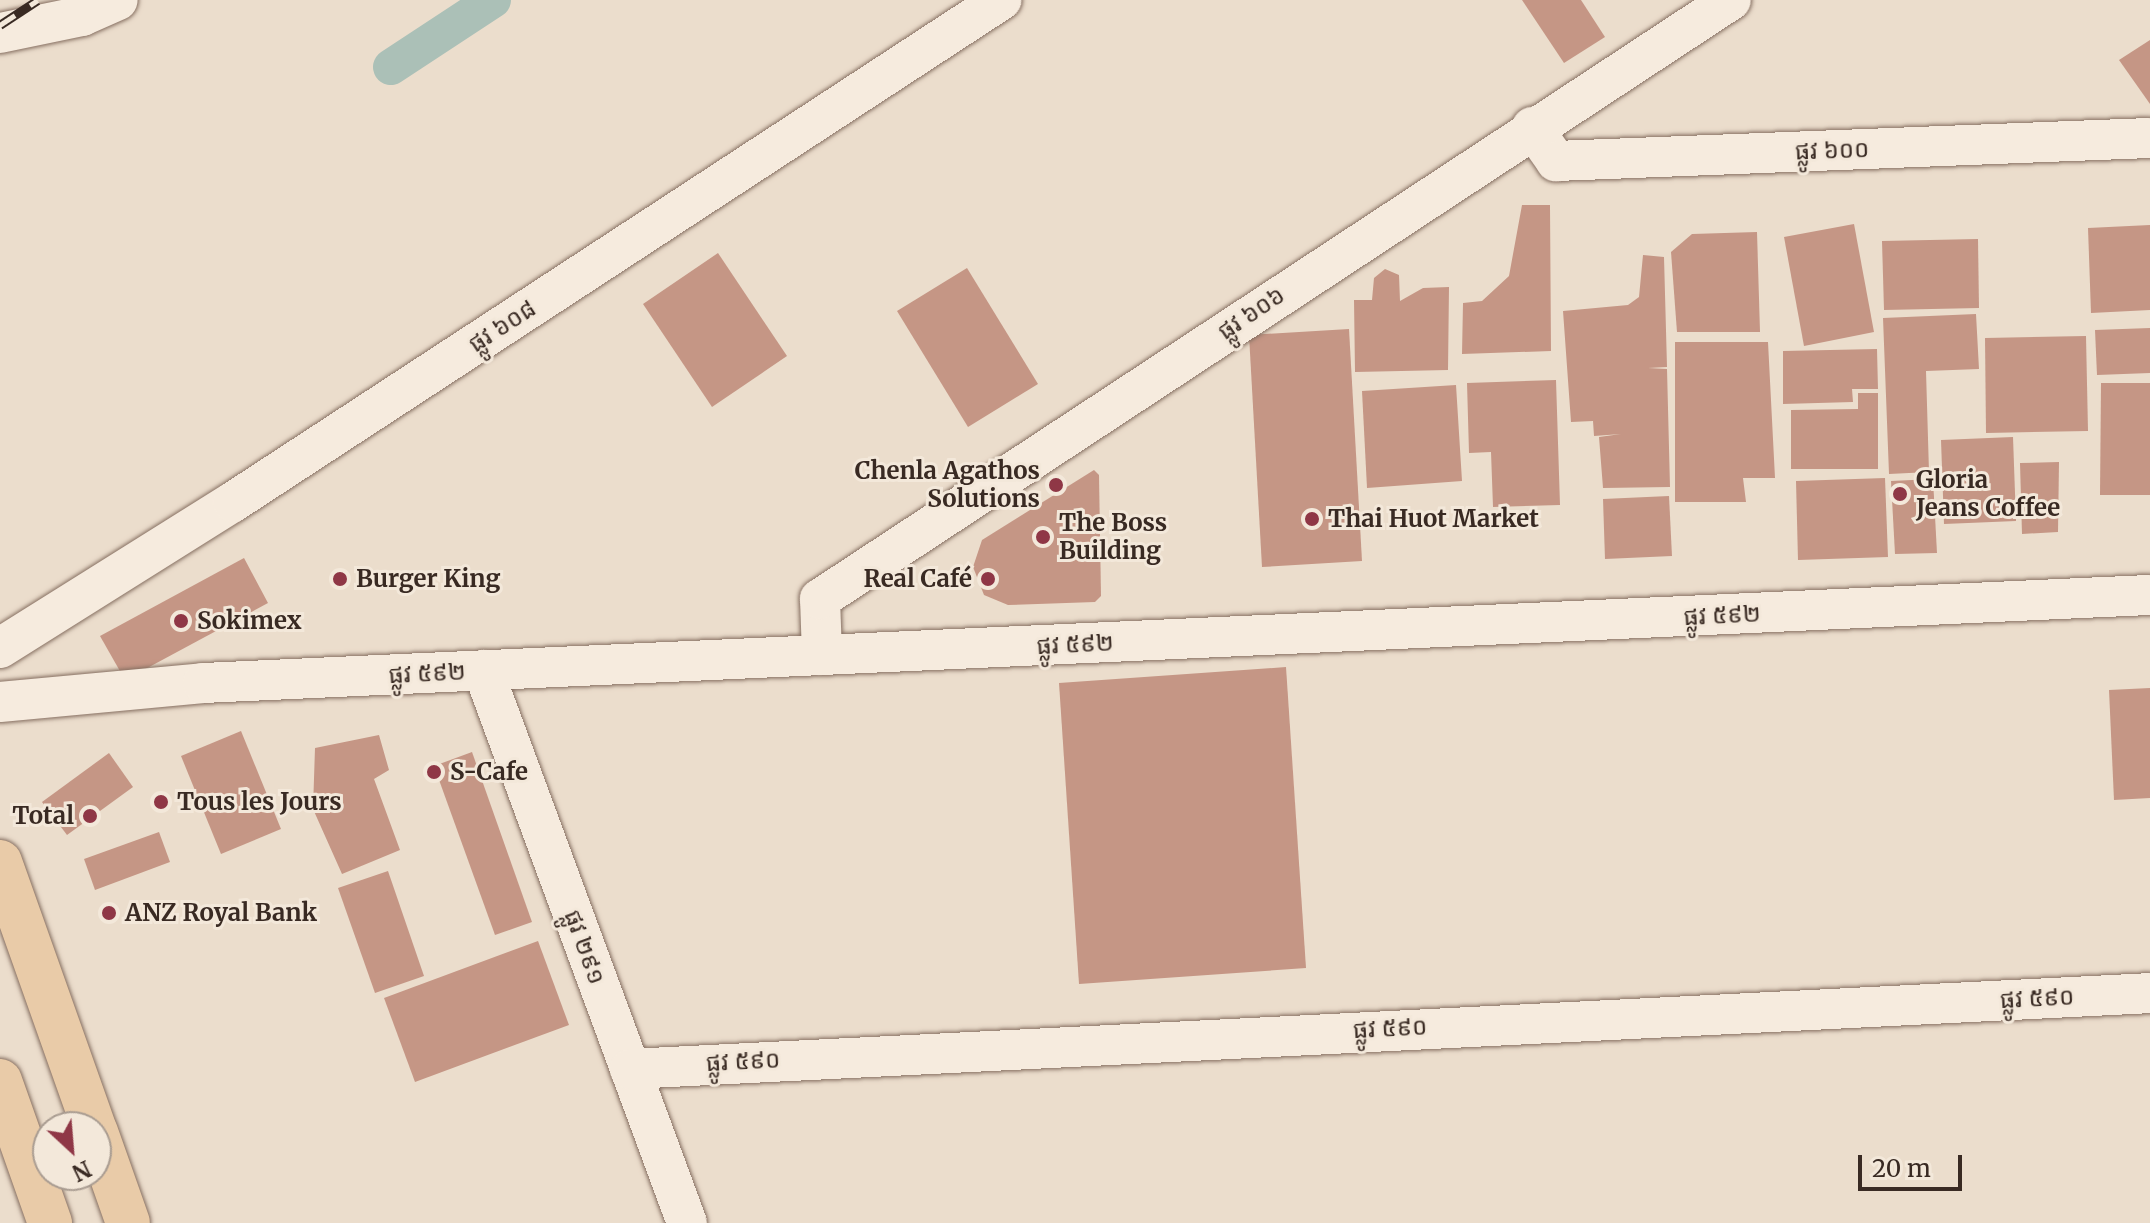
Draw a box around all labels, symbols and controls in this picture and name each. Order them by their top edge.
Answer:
street label: ផ្លូវ ៦០០ [1794,134,1870,166]
street label: ផ្លូវ ៦០៦ [1212,280,1290,346]
street label: ផ្លូវ ៦០៨ [463,294,541,358]
place label: Chenla Agathos Solutions [855,457,1040,513]
place label: Gloria Jeans Coffee [1916,466,2060,522]
marker: Chenla Agathos Solutions [1047,476,1065,494]
marker: Gloria Jeans Coffee [1891,485,1909,503]
place label: Thai Huot Market [1328,505,1539,533]
place label: The Boss Building [1059,509,1167,565]
marker: Thai Huot Market [1303,510,1321,528]
marker: The Boss Building [1034,528,1052,546]
place label: Burger King [356,565,500,593]
place label: Real Café [863,565,972,593]
marker: Burger King [331,570,349,588]
marker: Real Café [979,570,997,588]
street label: ផ្លូវ ៥៩២ [1683,599,1761,631]
place label: Sokimex [197,607,302,635]
marker: Sokimex [172,612,190,630]
street label: ផ្លូវ ៥៩២ [1036,628,1114,660]
street label: ផ្លូវ ៥៩២ [388,657,466,689]
place label: S-Cafe [450,758,528,786]
marker: S-Cafe [425,763,443,781]
place label: Tous les Jours [177,788,342,816]
marker: Tous les Jours [152,793,170,811]
place label: Total [12,802,74,830]
marker: Total [81,807,99,825]
place label: ANZ Royal Bank [125,899,317,927]
marker: ANZ Royal Bank [100,904,118,922]
street label: ផ្លូវ ២៩១ [558,906,612,988]
street label: ផ្លូវ ៥៩០ [1999,982,2075,1014]
street label: ផ្លូវ ៥៩០ [1352,1012,1428,1044]
street label: ផ្លូវ ៥៩០ [705,1045,781,1077]
north arrow [32,1111,112,1191]
scale bar [1862,1139,1966,1189]
text: 20 m [1872,1153,1931,1184]
text: N [68,1154,96,1187]

